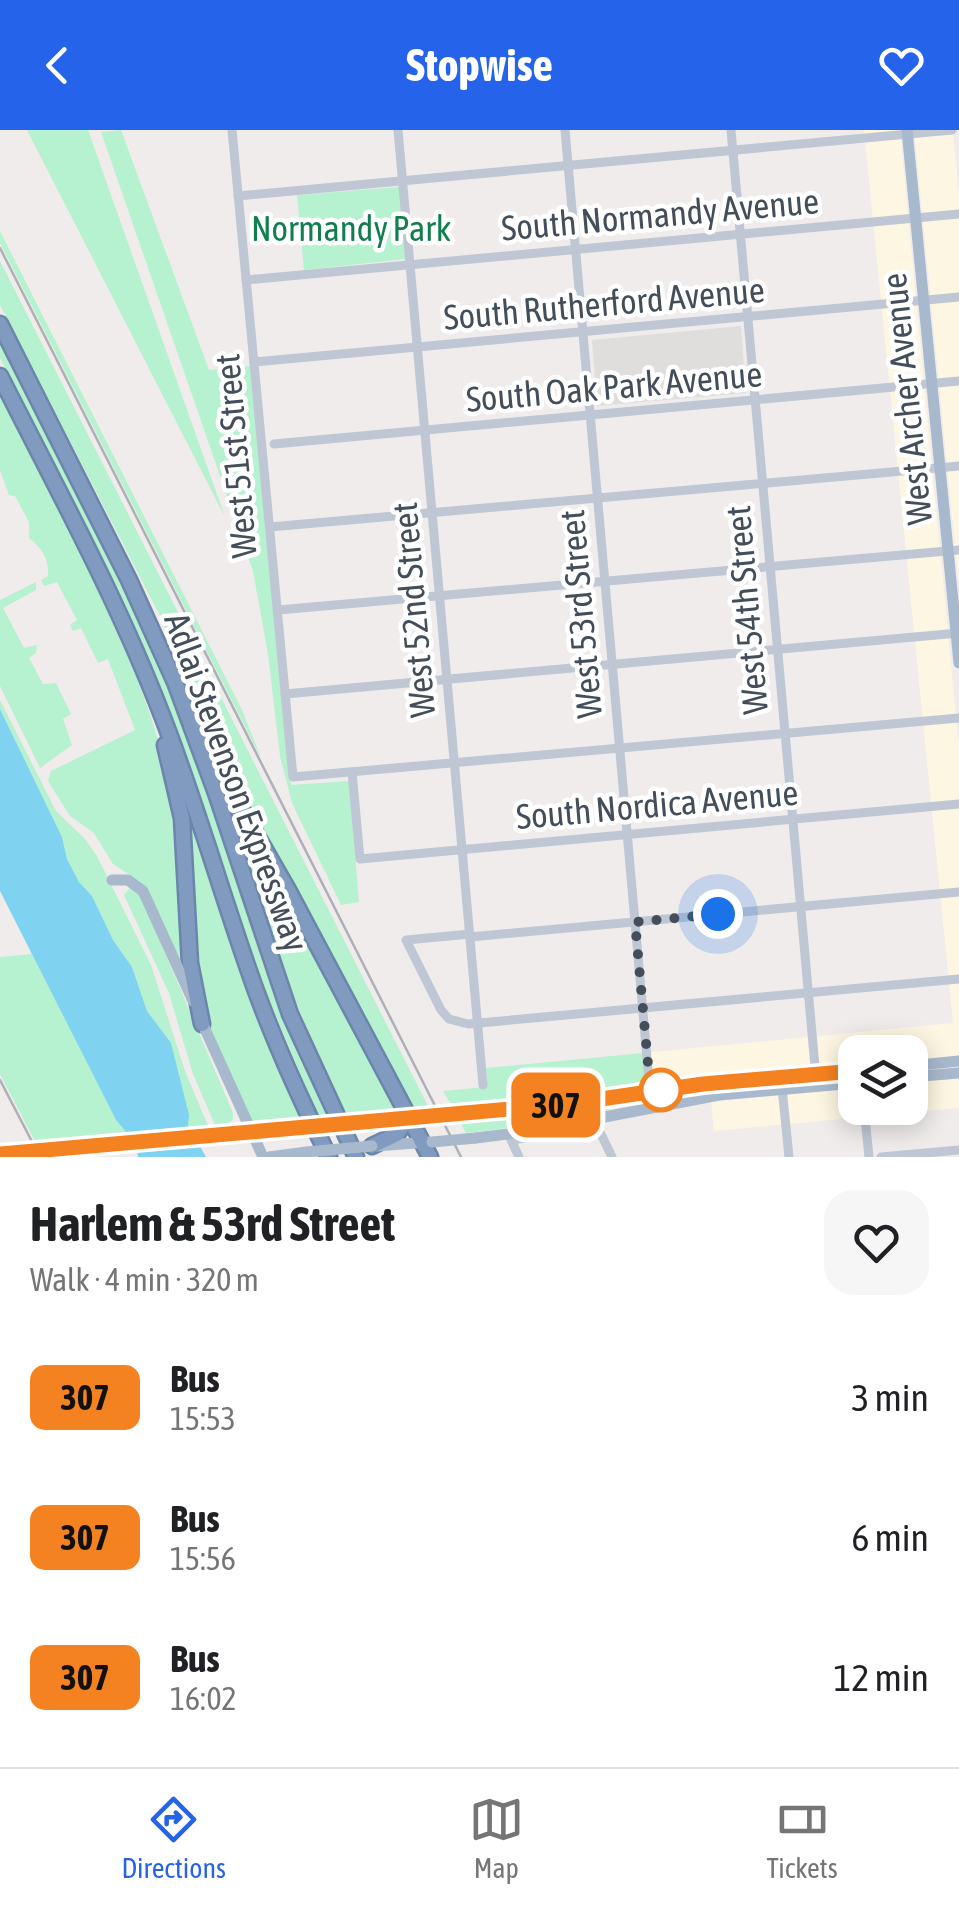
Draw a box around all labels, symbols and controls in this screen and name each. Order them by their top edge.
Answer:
icon: back [30,38,85,93]
icon: heart [874,38,929,93]
text: Stopwise [406,39,553,91]
street label: South Normandy Avenue [500,180,820,248]
park label: Normandy Park [251,208,451,248]
street label: South Rutherford Avenue [442,269,766,337]
street label: West Archer Avenue [873,271,939,527]
street label: West 51st Street [206,352,264,560]
street label: South Oak Park Avenue [464,353,764,419]
street label: West 52nd Street [384,501,442,719]
street label: West 54th Street [717,504,775,716]
street label: West 53rd Street [551,508,609,720]
street label: Adlai Stevenson Expressway [157,607,317,957]
street label: South Nordica Avenue [514,772,800,836]
your location [693,889,743,939]
map controls [838,1035,928,1125]
button: layers [838,1035,928,1125]
unlabelled marker [640,1069,682,1111]
line badge: 307 [498,1072,614,1138]
text: 307 [531,1085,581,1125]
button: heart [824,1190,929,1295]
text: Harlem & 53rd Street [30,1196,395,1251]
text: Walk · 4 min · 320 m [30,1261,259,1298]
text: Bus [170,1357,220,1400]
text: 3 min [851,1376,929,1419]
text: 307 [60,1377,110,1417]
text: 15:53 [170,1400,236,1437]
text: Bus [170,1497,220,1540]
text: 6 min [851,1516,929,1559]
text: 307 [60,1517,110,1557]
text: 15:56 [170,1540,236,1577]
text: Bus [170,1637,220,1680]
text: 12 min [834,1656,929,1699]
text: 307 [60,1657,110,1697]
text: 16:02 [170,1680,237,1717]
tab: Directions [121,1792,226,1884]
tab: Map [469,1792,524,1884]
tab: Tickets [767,1792,838,1884]

